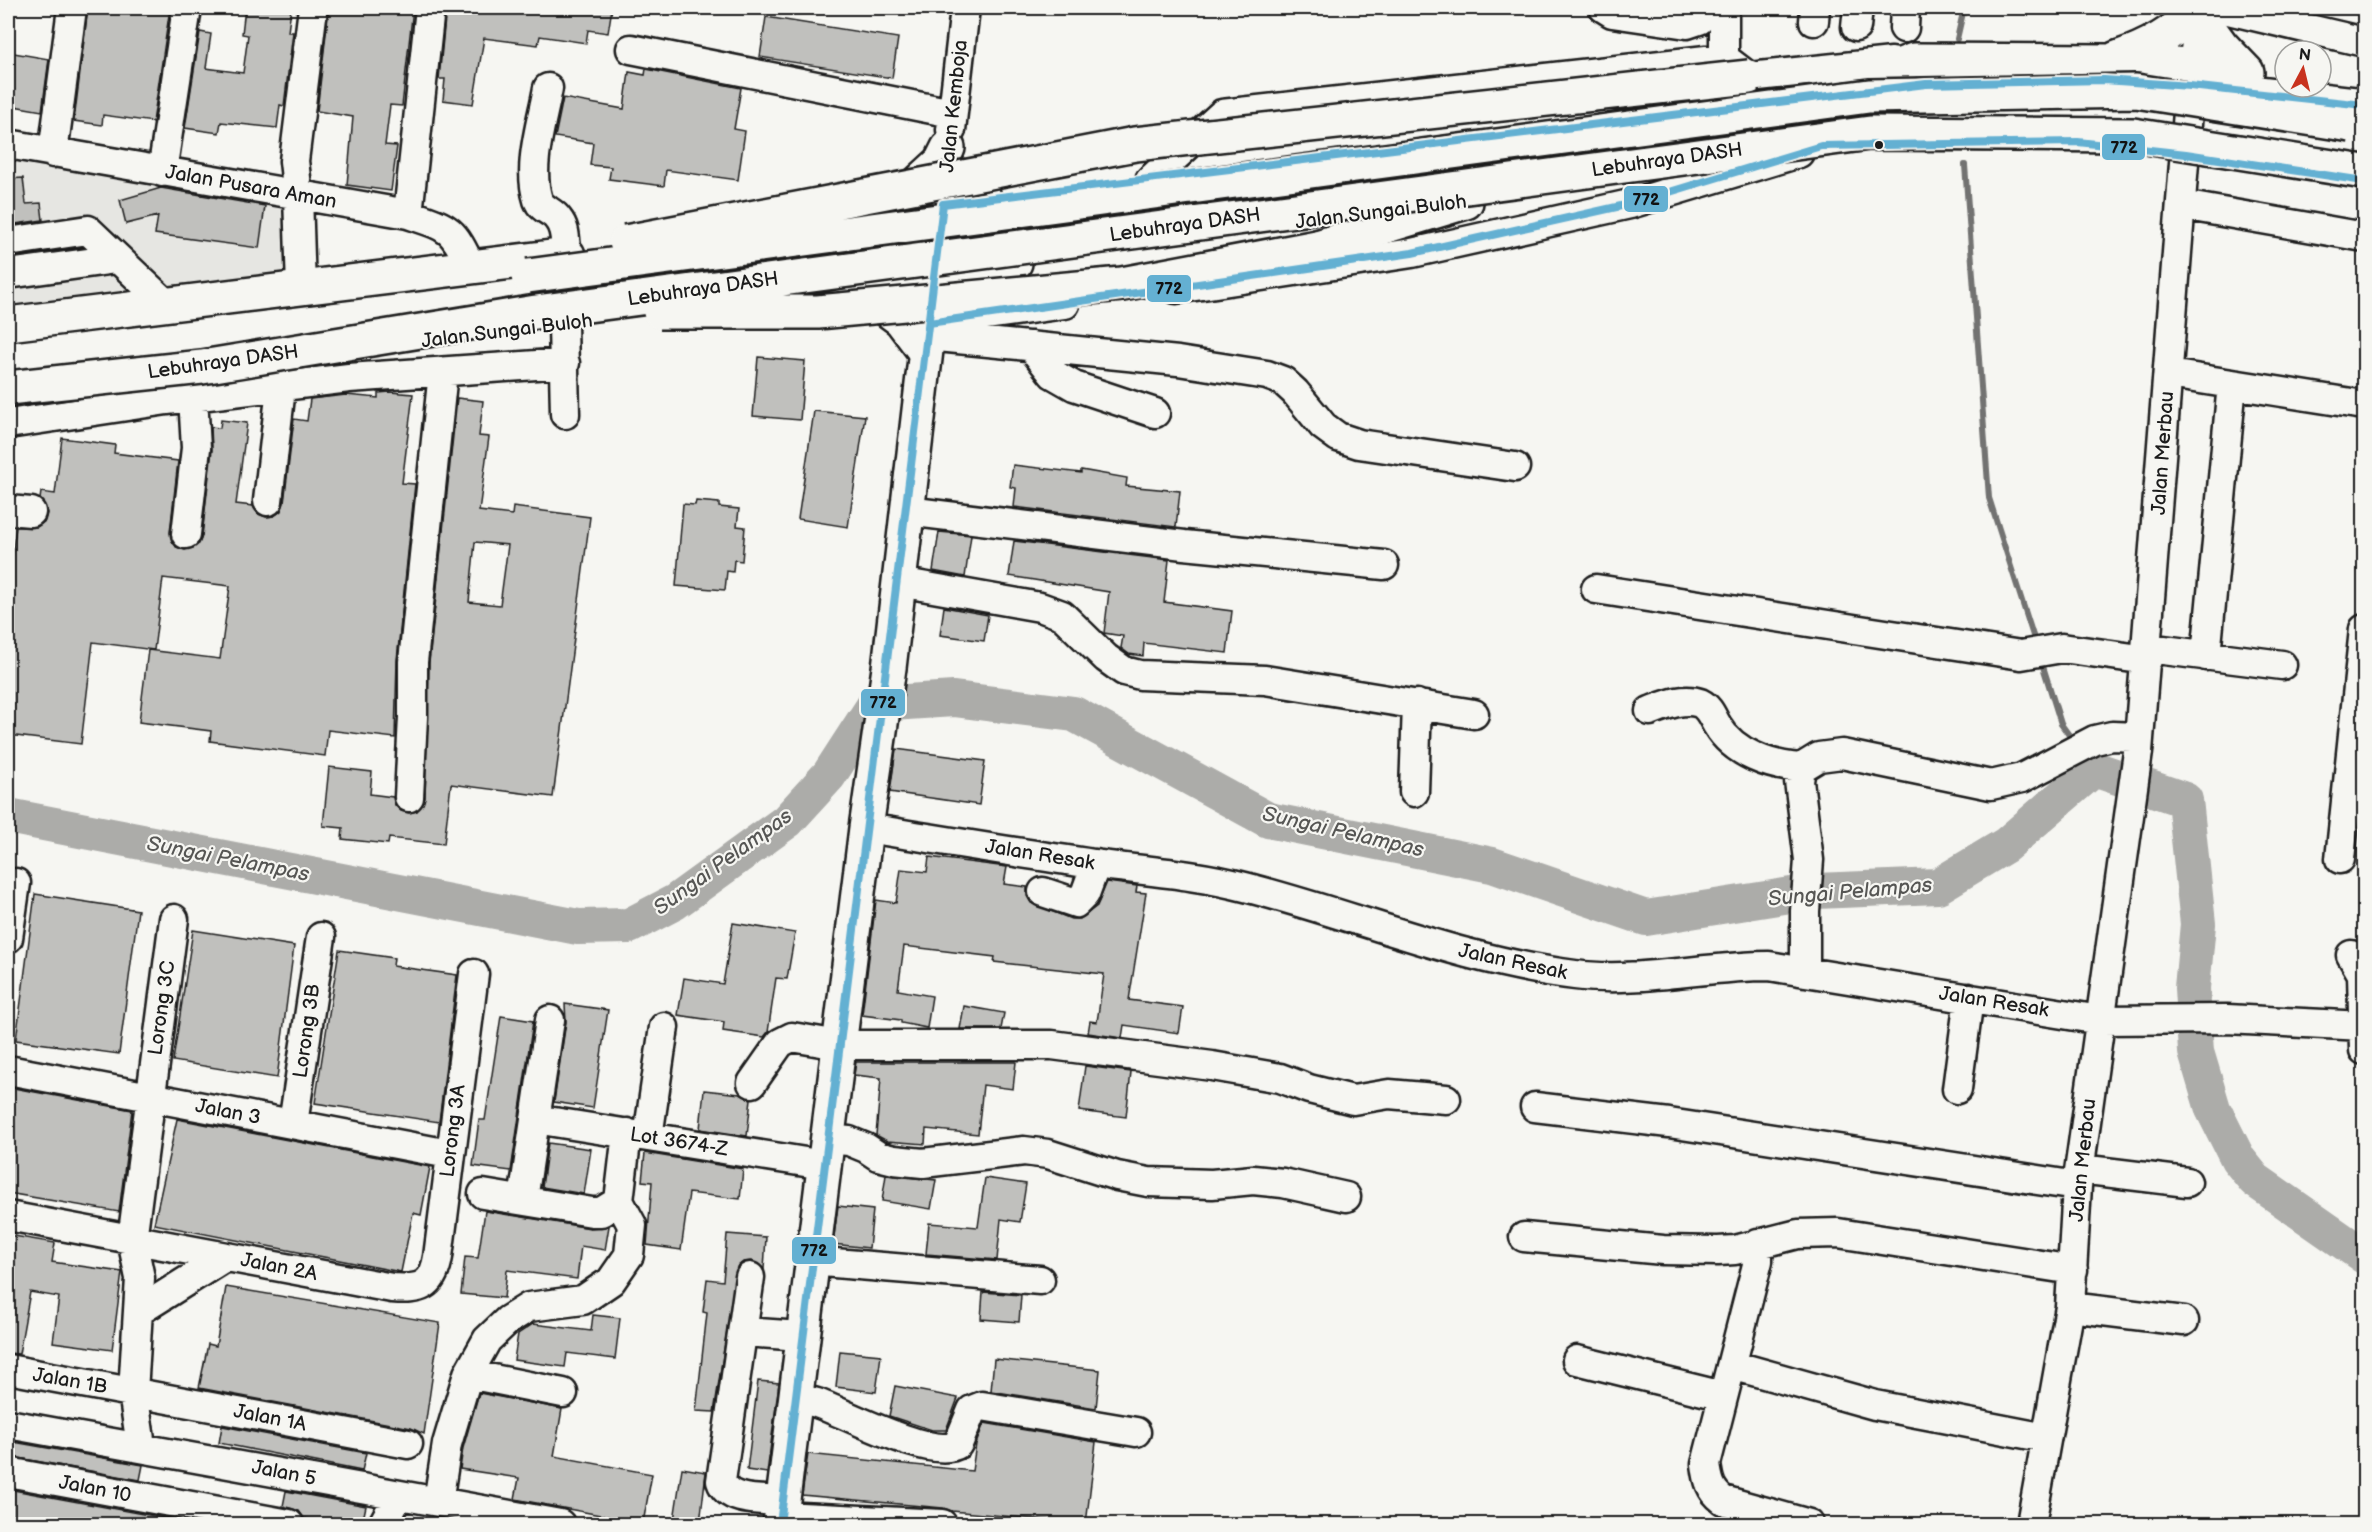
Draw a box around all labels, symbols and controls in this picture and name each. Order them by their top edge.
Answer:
street label: Jalan Kemboja [935,38,973,174]
north arrow [2273,39,2333,99]
text: N [2298,45,2312,66]
line badge: 772 [2101,133,2146,161]
street label: Lebuhraya DASH [1590,138,1744,182]
unlabelled marker [1873,139,1885,151]
text: 772 [2110,139,2138,158]
street label: Jalan Pusara Aman [163,160,339,214]
line badge: 772 [1623,185,1669,213]
street label: Jalan Sungai Buloh [1294,190,1468,234]
text: 772 [1632,191,1660,210]
street label: Lebuhraya DASH [1108,203,1262,247]
street label: Lebuhraya DASH [626,267,780,311]
line badge: 772 [1146,274,1192,303]
text: 772 [1155,280,1183,299]
street label: Jalan Sungai Buloh [420,309,594,353]
street label: Lebuhraya DASH [146,340,300,384]
street label: Jalan Merbau [2147,390,2179,516]
line badge: 772 [860,688,906,717]
text: 772 [869,694,897,713]
water label: Sungai Pelampas [1260,801,1427,863]
water label: Sungai Pelampas [649,803,798,921]
water label: Sungai Pelampas [145,831,312,887]
street label: Jalan Resak [983,834,1097,876]
water label: Sungai Pelampas [1767,872,1934,912]
street label: Jalan Resak [1456,939,1570,985]
street label: Lorong 3C [143,959,181,1057]
street label: Jalan Resak [1937,981,2051,1023]
street label: Lorong 3B [289,982,326,1080]
street label: Lorong 3A [435,1083,471,1179]
street label: Jalan 3 [193,1094,263,1130]
street label: Jalan Merbau [2065,1097,2101,1223]
street label: Lot 3674-Z [628,1122,730,1162]
line badge: 772 [791,1236,837,1265]
text: 772 [800,1242,828,1261]
street label: Jalan 2A [239,1248,320,1286]
street label: Jalan 1B [31,1363,109,1399]
street label: Jalan 1A [232,1399,309,1437]
street label: Jalan 5 [250,1455,318,1491]
street label: Jalan 10 [57,1470,133,1508]

